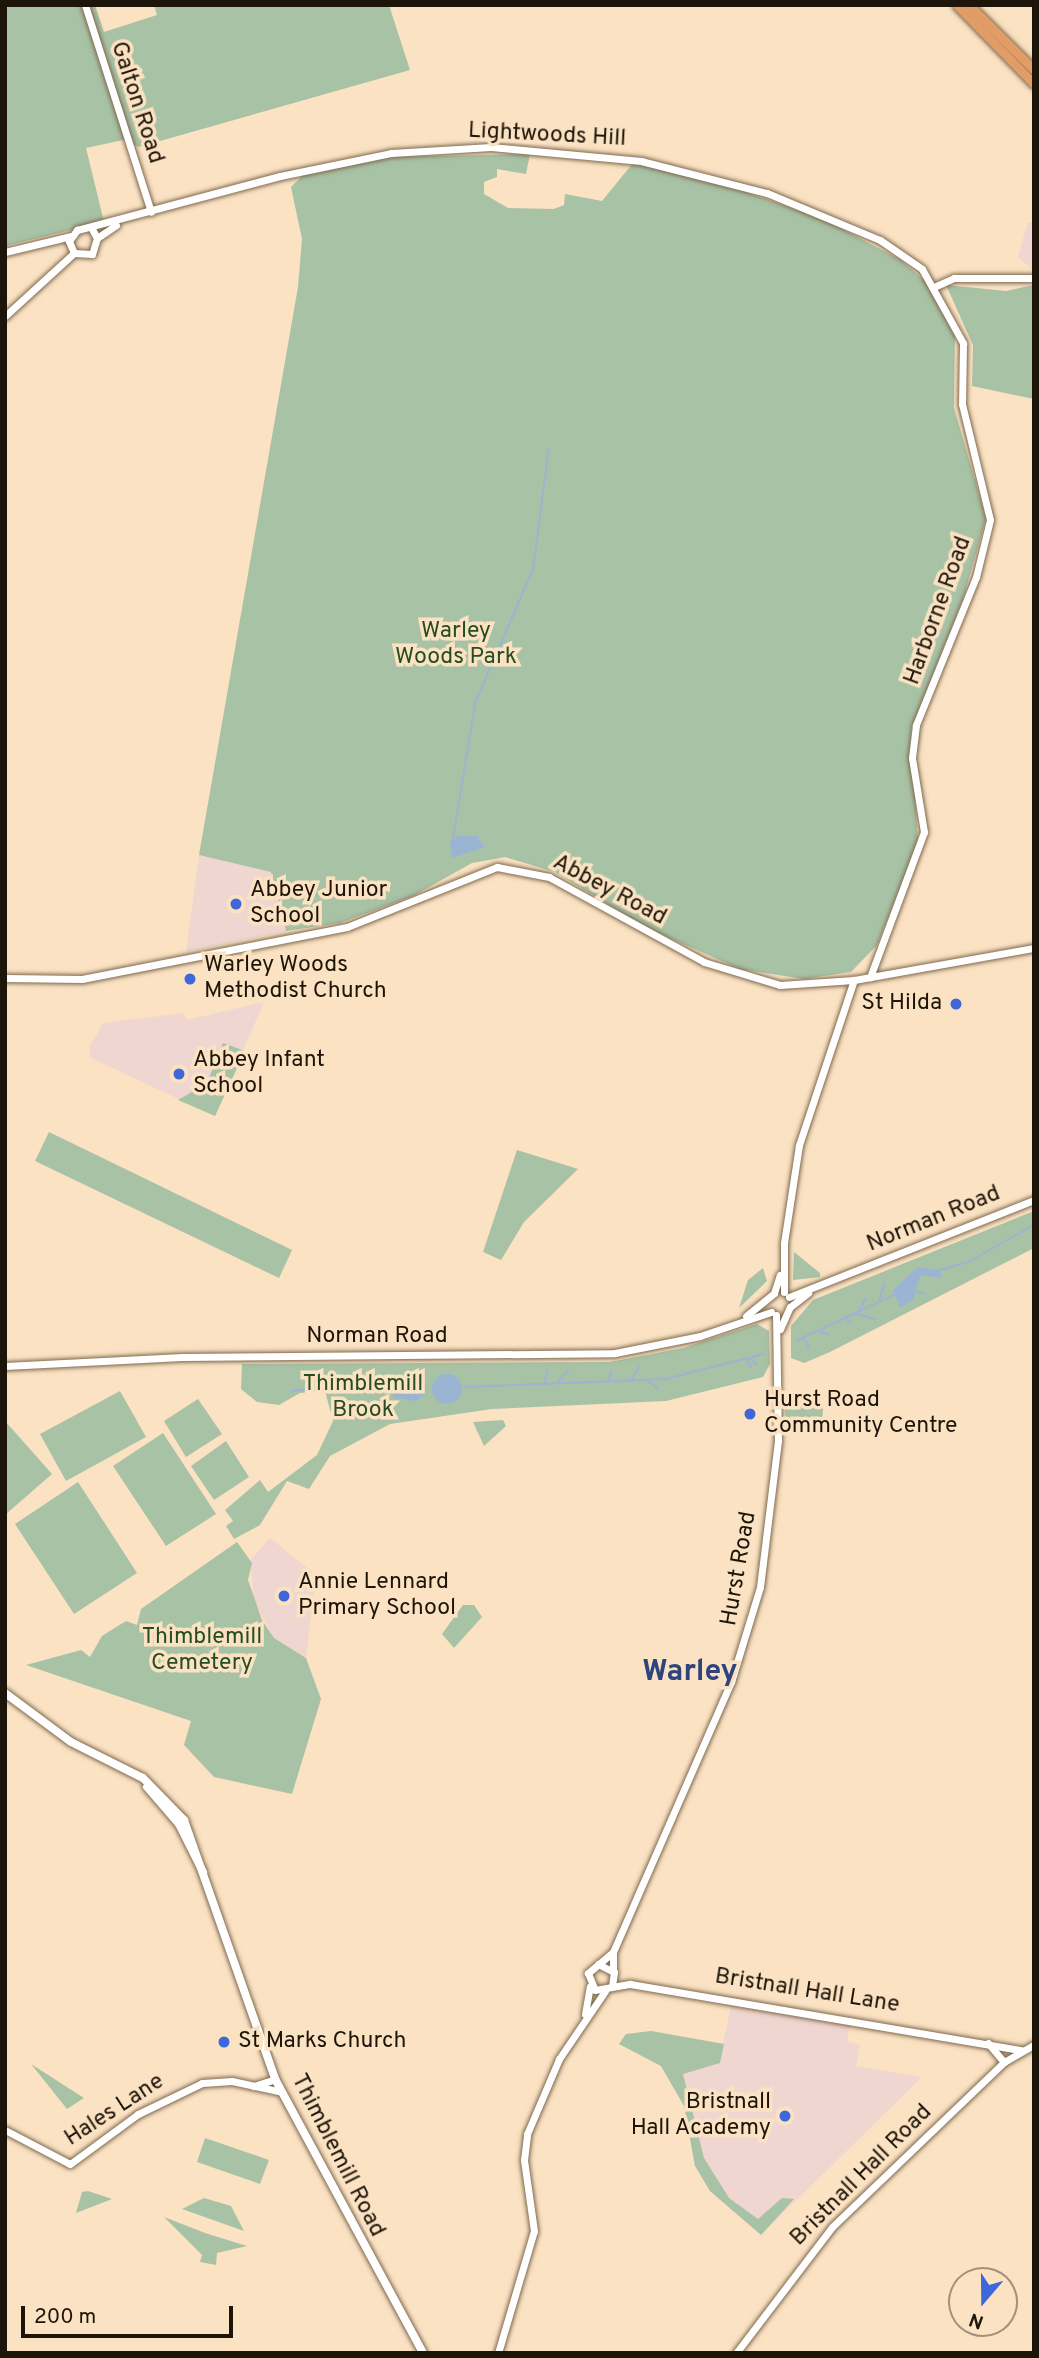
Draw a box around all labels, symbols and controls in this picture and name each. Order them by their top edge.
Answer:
street label: Galton Road [103,38,169,168]
street label: Lightwoods Hill [467,118,627,154]
street label: Harborne Road [899,533,979,689]
park label: Warley Woods Park [395,618,517,672]
street label: Abbey Road [548,850,670,932]
place label: Abbey Junior School [250,877,387,931]
marker: Abbey Junior School [228,896,244,912]
place label: Warley Woods Methodist Church [204,952,387,1006]
marker: Warley Woods Methodist Church [182,971,198,987]
place label: St Hilda [861,990,942,1018]
marker: St Hilda [948,996,964,1012]
place label: Abbey Infant School [193,1047,325,1101]
marker: Abbey Infant School [171,1066,187,1082]
street label: Norman Road [863,1181,1005,1259]
street label: Norman Road [306,1323,448,1351]
park label: Thimblemill Brook [303,1371,423,1425]
place label: Hurst Road Community Centre [764,1387,957,1441]
marker: Hurst Road Community Centre [742,1406,758,1422]
street label: Hurst Road [716,1510,764,1628]
place label: Annie Lennard Primary School [298,1569,456,1623]
marker: Annie Lennard Primary School [276,1588,292,1604]
park label: Thimblemill Cemetery [142,1624,262,1678]
district label: Warley [642,1655,738,1691]
street label: Bristnall Hall Lane [713,1964,901,2020]
place label: St Marks Church [238,2028,406,2056]
marker: St Marks Church [216,2034,232,2050]
street label: Hales Lane [60,2069,170,2153]
street label: Thimblemill Road [284,2070,390,2242]
place label: Bristnall Hall Academy [630,2089,771,2143]
street label: Bristnall Hall Road [785,2099,939,2253]
marker: Bristnall Hall Academy [777,2108,793,2124]
north arrow [948,2267,1018,2337]
scale bar [24,2292,236,2336]
text: 200 m [34,2304,96,2331]
text: N [966,2306,987,2333]

